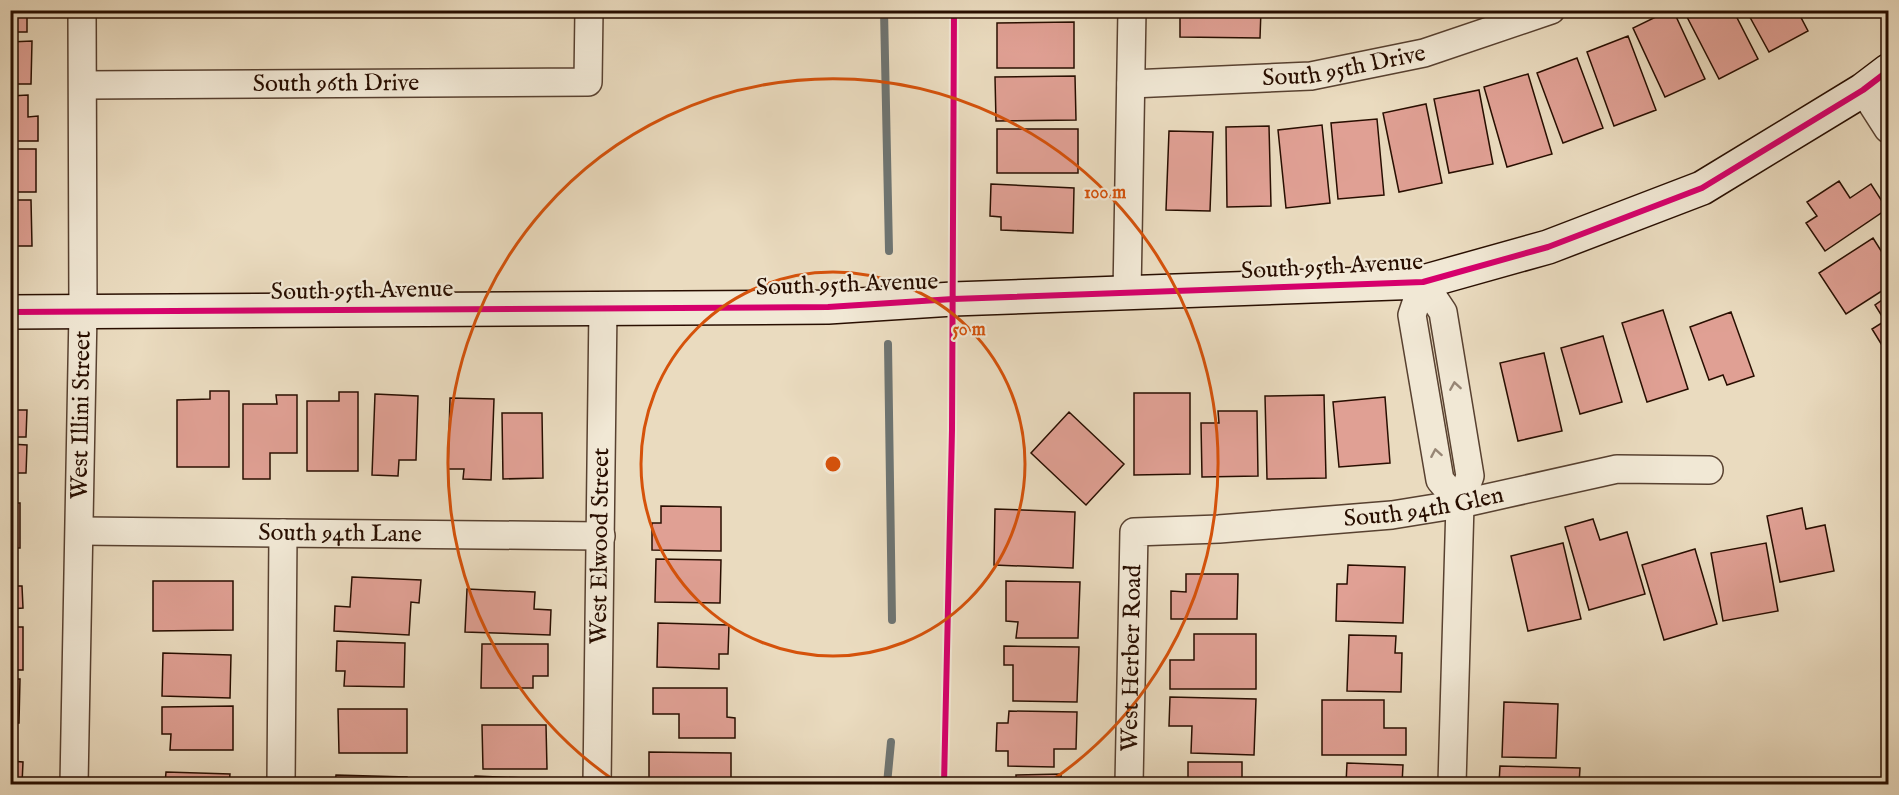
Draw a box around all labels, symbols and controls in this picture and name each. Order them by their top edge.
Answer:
street label: South 95th Drive [1262,38,1428,94]
street label: South 96th Drive [253,68,419,99]
text: 100 m [1084,182,1126,205]
street label: South 95th Avenue [1240,247,1424,287]
street label: South 95th Avenue [755,266,939,304]
street label: South 95th Avenue [270,274,454,308]
text: 50 m [952,319,986,342]
street label: West Illini Street [64,330,98,500]
one-way arrow [1450,381,1462,390]
street label: West Elwood Street [583,448,617,644]
one-way arrow [1430,449,1442,458]
centre of rings [823,454,843,474]
street label: South 94th Glen [1342,479,1507,534]
street label: South 94th Lane [258,517,422,550]
street label: West Herber Road [1114,564,1149,752]

